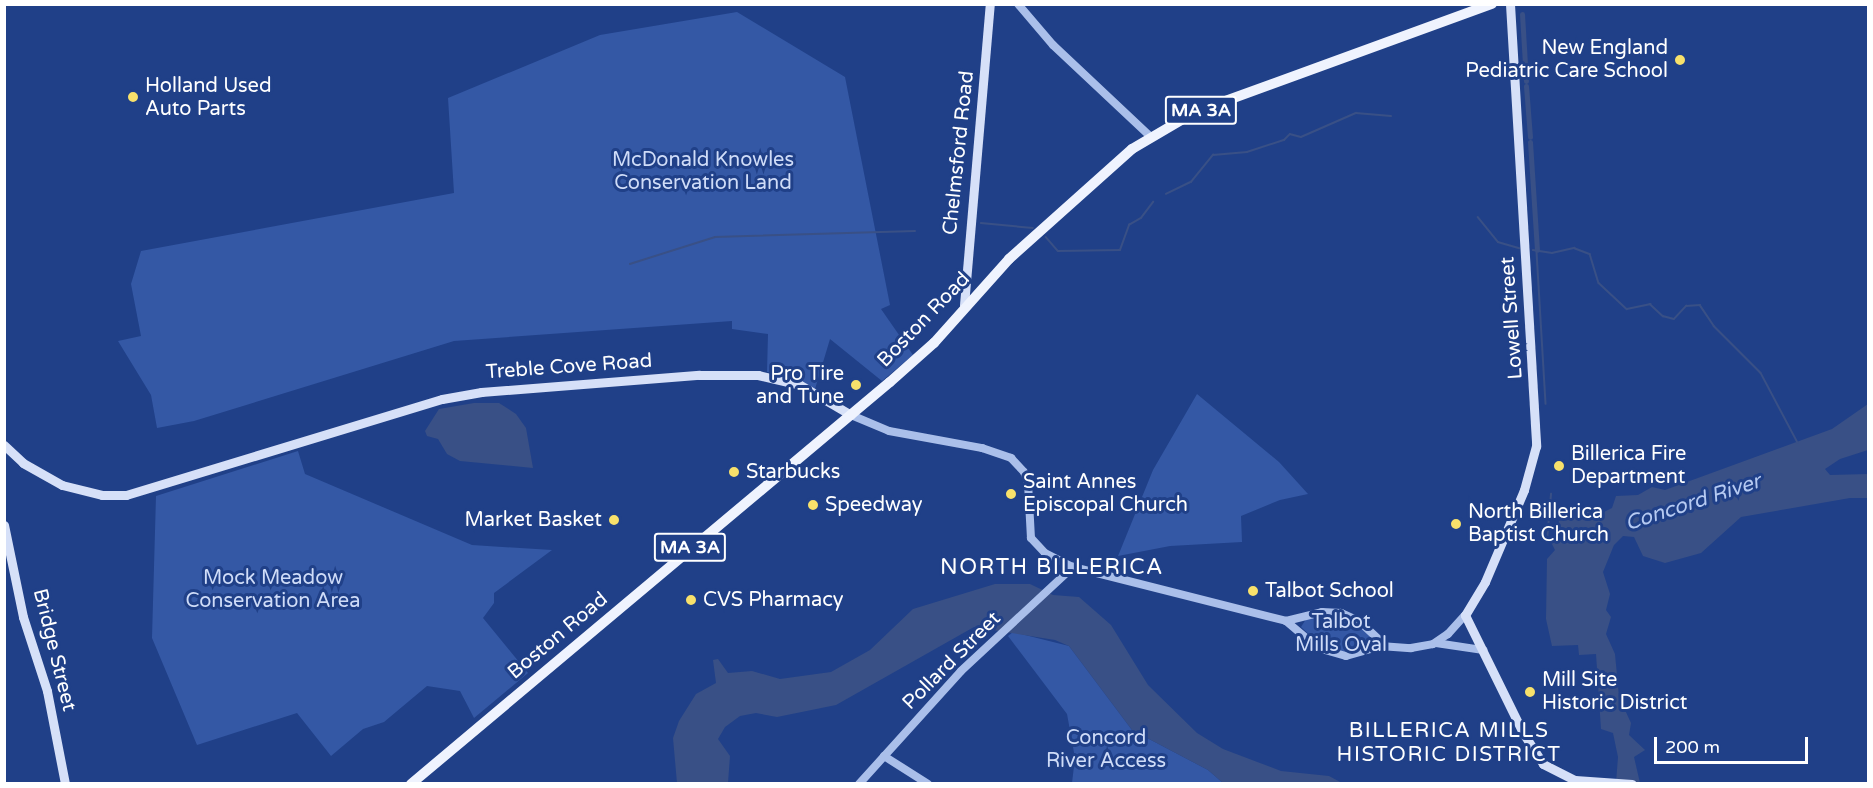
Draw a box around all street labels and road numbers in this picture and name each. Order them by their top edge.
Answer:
street label: Chelmsford Road [938,70,980,236]
road number: MA 3A [1164,95,1238,125]
street label: Lowell Street [1496,256,1528,380]
street label: Boston Road [873,268,975,372]
street label: Treble Cove Road [485,349,653,385]
road number: MA 3A [652,532,728,562]
street label: Bridge Street [27,586,81,714]
street label: Boston Road [503,587,613,685]
street label: Pollard Street [898,607,1006,715]

